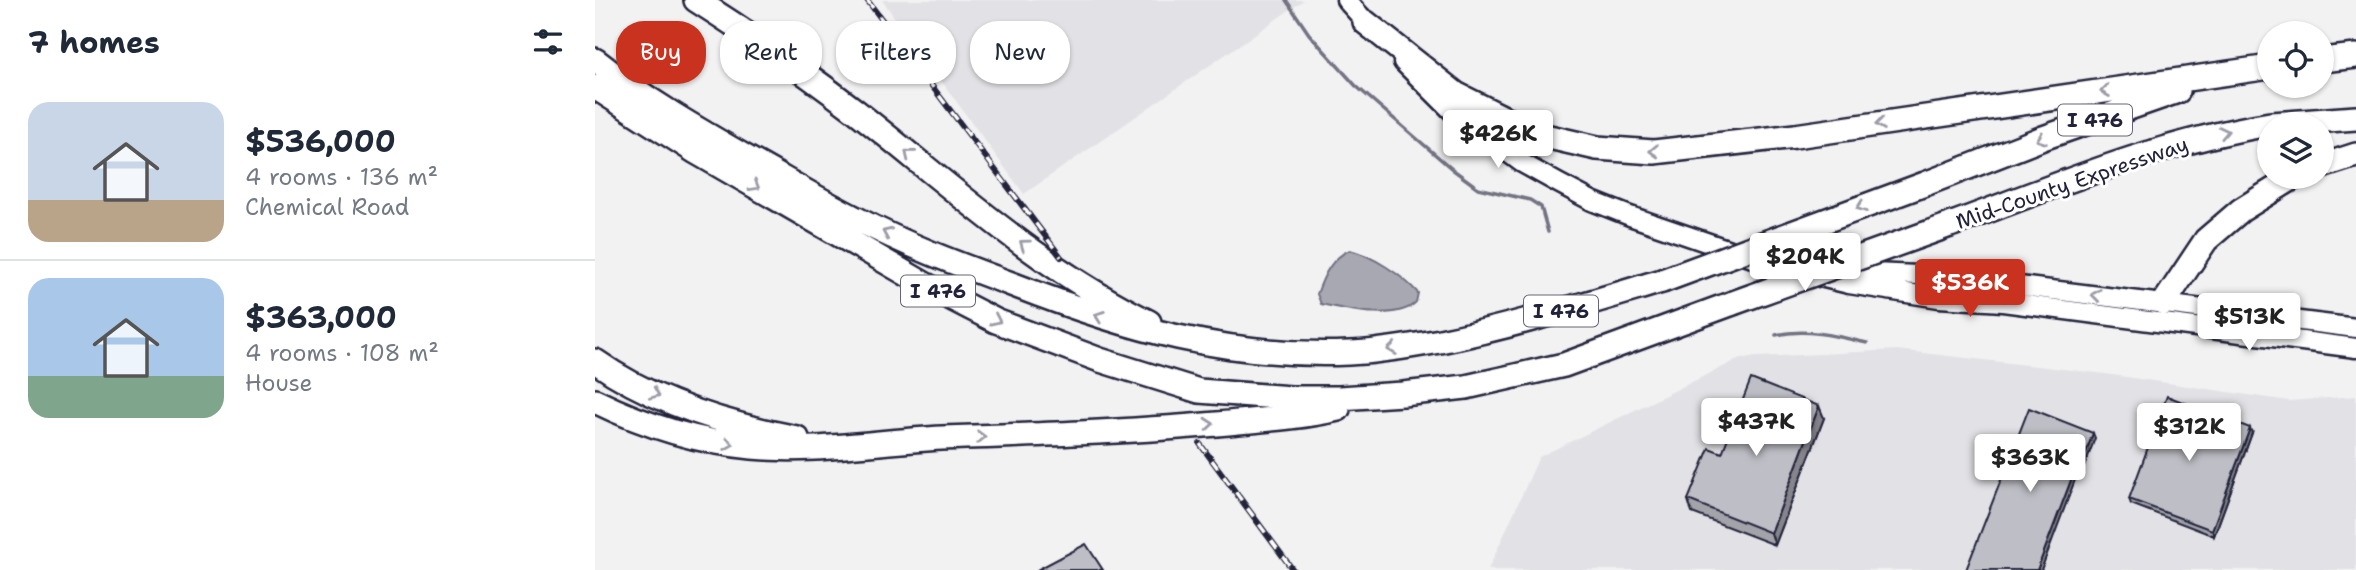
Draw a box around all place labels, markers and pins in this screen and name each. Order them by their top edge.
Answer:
pin: $426K [1449,110,1547,170]
pin: $204K [1756,233,1854,293]
pin: $536K [1921,260,2019,319]
pin: $513K [2200,294,2298,353]
pin: $437K [1707,398,1805,458]
pin: $312K [2140,404,2238,463]
pin: $363K [1981,434,2079,494]

